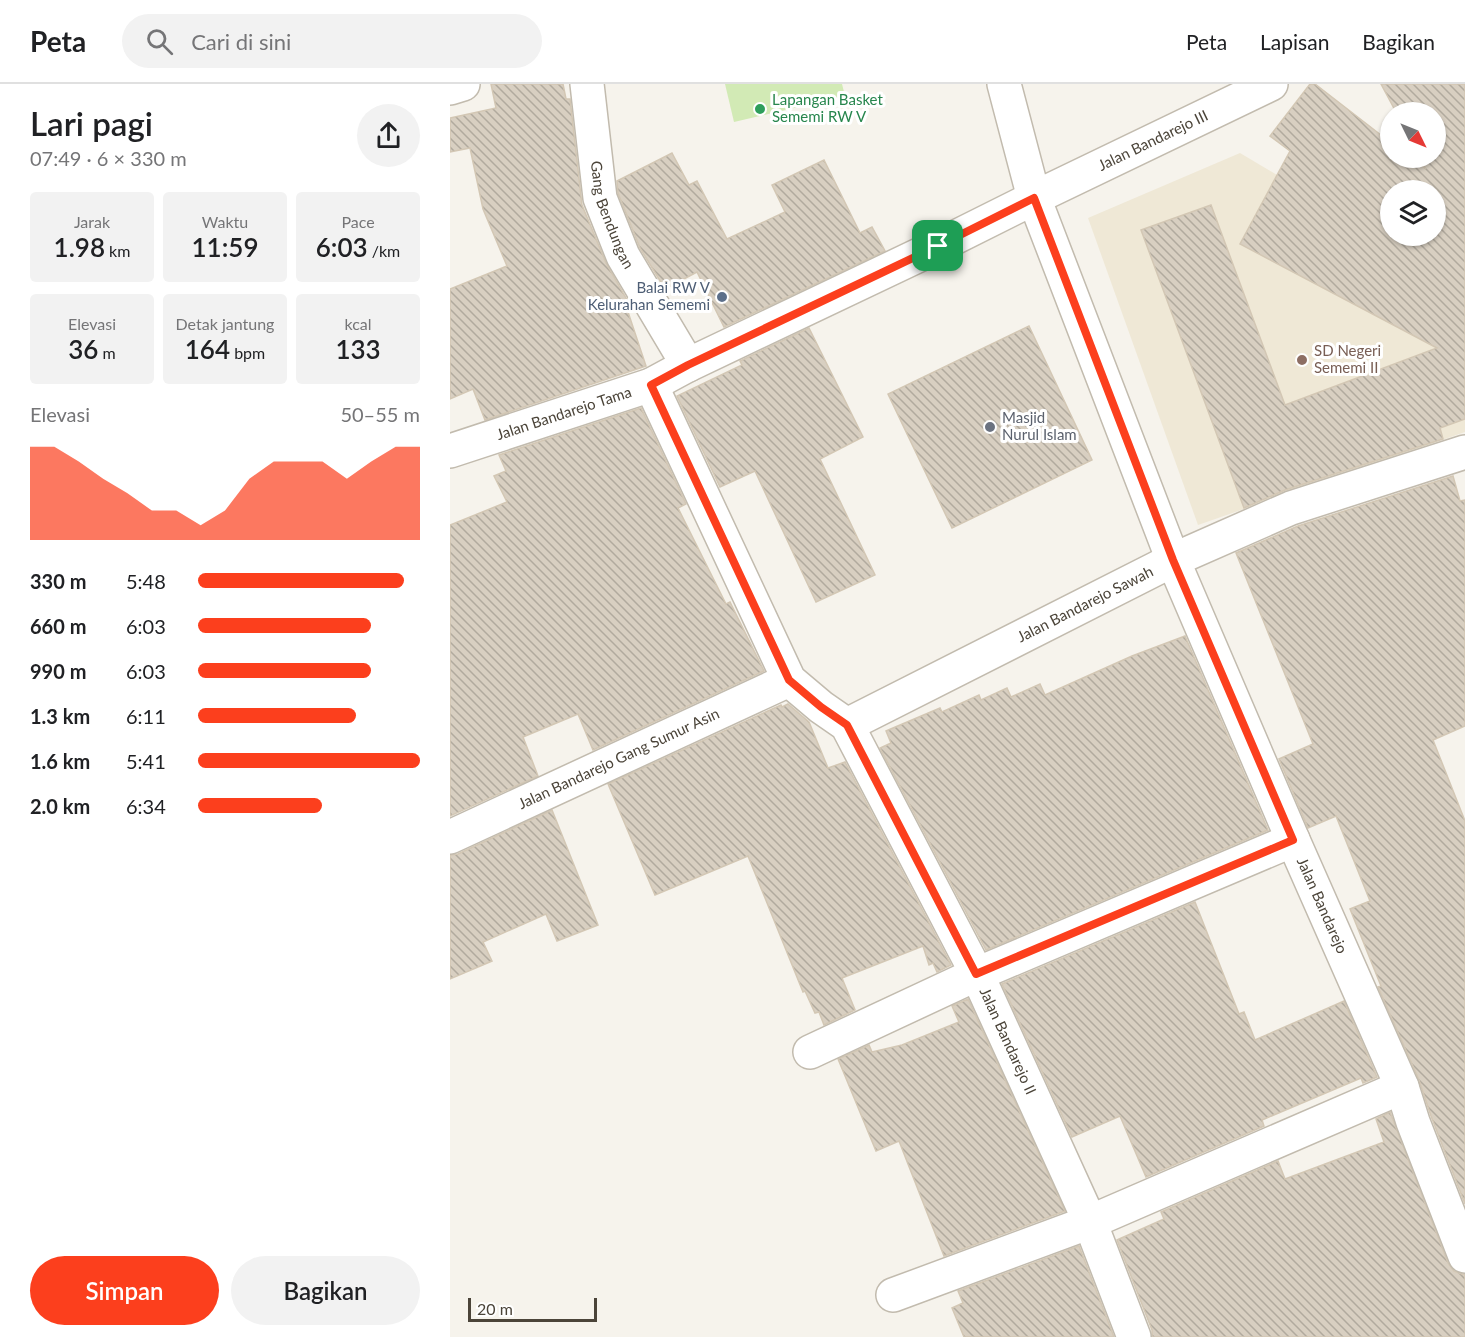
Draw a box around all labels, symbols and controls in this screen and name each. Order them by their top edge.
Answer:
search box [122,14,542,68]
text: Peta [30,24,86,58]
icon: search [143,25,176,58]
text: Cari di sini [191,28,291,55]
text: Peta [1186,29,1227,54]
text: Lapisan [1260,29,1329,54]
text: Bagikan [1362,29,1435,54]
place label: Lapangan Basket Sememi RW V [772,90,883,125]
marker: Lapangan Basket Sememi RW V [753,102,767,116]
north arrow [1380,102,1446,168]
map controls [1380,102,1446,246]
text: Lari pagi [30,103,153,143]
button: share [357,104,420,167]
street label: Jalan Bandarejo III [1095,106,1211,174]
text: 07:49 · 6 × 330 m [30,146,187,170]
street label: Gang Bendungan [588,160,638,272]
button: layers [1380,180,1446,246]
text: Jarak [74,212,110,231]
text: Waktu [202,212,248,231]
text: Pace [341,212,375,231]
pin [912,220,963,271]
icon: arrive [921,229,954,262]
text: 1.98 [54,231,105,263]
text: 11:59 [192,231,258,263]
text: 6:03 [316,231,368,263]
text: km [105,241,130,260]
text: /km [368,241,400,260]
place label: Balai RW V Kelurahan Sememi [588,278,711,313]
marker: Balai RW V Kelurahan Sememi [715,290,729,304]
text: Elevasi [68,314,116,333]
text: Detak jantung [176,314,274,333]
text: kcal [344,314,372,333]
text: 36 [68,333,98,365]
text: 164 [185,333,230,365]
text: 133 [335,333,381,365]
place label: SD Negeri Sememi II [1314,341,1381,376]
text: m [98,343,116,362]
text: bpm [230,343,265,362]
marker: SD Negeri Sememi II [1295,353,1309,367]
street label: Jalan Bandarejo Tama [494,382,634,443]
text: Elevasi [30,402,90,426]
text: 50–55 m [340,402,420,426]
place label: Masjid Nurul Islam [1002,408,1077,443]
marker: Masjid Nurul Islam [983,420,997,434]
street label: Jalan Bandarejo Sawah [1014,562,1156,645]
text: 330 m [30,569,86,593]
text: 5:48 [126,569,166,593]
text: 660 m [30,614,86,638]
text: 6:03 [126,614,166,638]
text: 990 m [30,659,86,683]
text: 6:03 [126,659,166,683]
text: 1.3 km [30,704,90,728]
text: 6:11 [126,704,166,728]
street label: Jalan Bandarejo Gang Sumur Asin [515,704,722,812]
text: 1.6 km [30,749,90,773]
text: 5:41 [126,749,166,773]
text: 2.0 km [30,794,90,818]
text: 6:34 [126,794,166,818]
street label: Jalan Bandarejo [1294,854,1352,956]
street label: Jalan Bandarejo II [976,985,1041,1097]
button: Simpan [30,1256,219,1325]
button: Bagikan [231,1256,420,1325]
scale bar [468,1295,597,1322]
text: 20 m [477,1299,513,1318]

